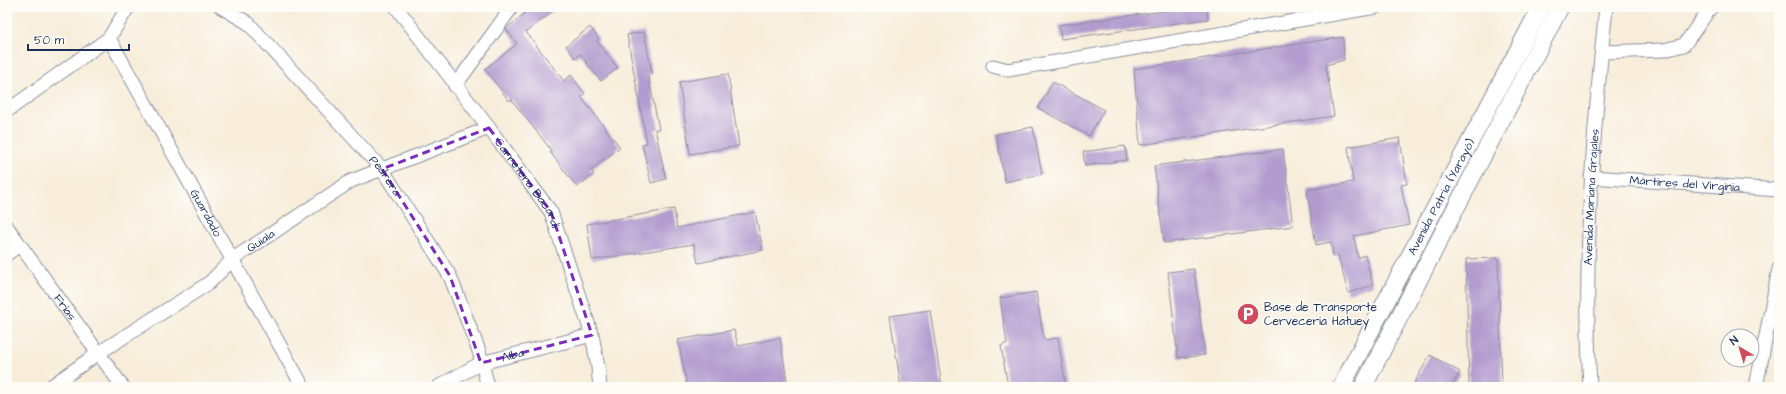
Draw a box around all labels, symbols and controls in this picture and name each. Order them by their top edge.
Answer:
scale bar [28,26,129,52]
text: 50 m [34,32,65,49]
street label: Avenida Mariana Grajales [1580,128,1603,266]
street label: Carretera Bacardí [491,134,564,230]
street label: Avenida Patria (Yarayó) [1403,135,1479,258]
street label: Pedrera [365,152,406,199]
street label: Mártires del Virginia [1629,171,1741,196]
street label: Guardado [186,186,226,240]
street label: Quiala [243,225,278,256]
street label: Frías [50,290,80,324]
place label: Base de Transporte Cervecería Hatuey [1264,299,1378,331]
parking icon: Base de Transporte Cervecería Hatuey [1235,301,1261,327]
north arrow [1720,328,1760,368]
text: N [1727,332,1742,349]
street label: Alba [500,344,526,366]

